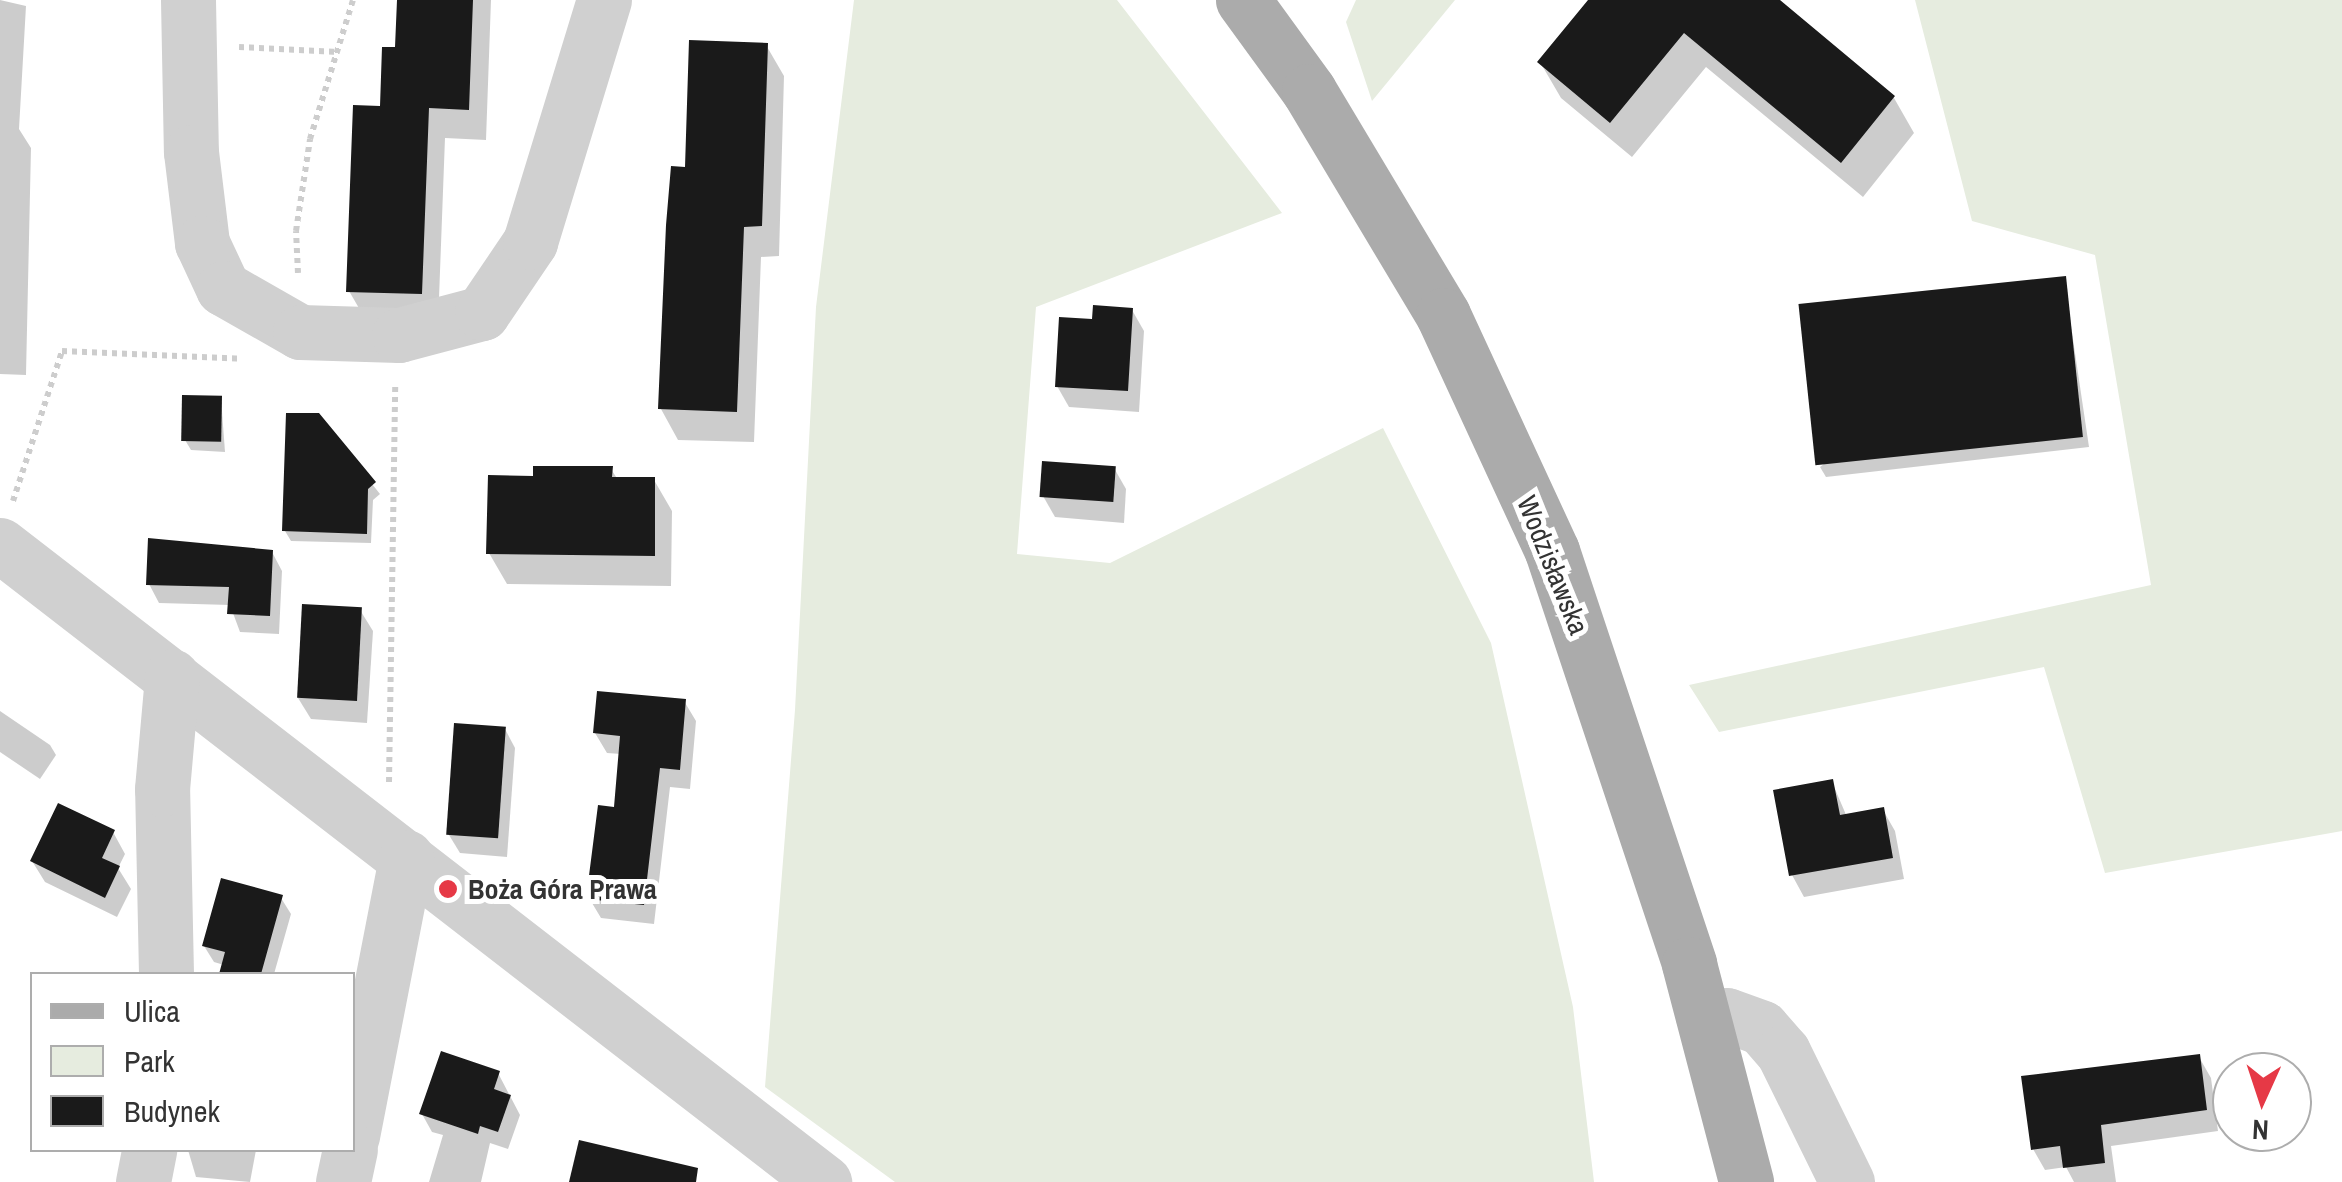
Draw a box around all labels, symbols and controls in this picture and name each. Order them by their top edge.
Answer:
street label: Wodzisławska [1510,491,1596,639]
place label: Boża Góra Prawa [468,872,657,906]
marker: Boża Góra Prawa [437,878,459,900]
legend [30,972,355,1152]
text: Ulica [124,991,180,1031]
text: Park [124,1041,175,1081]
north arrow [2212,1052,2312,1152]
text: Budynek [124,1091,220,1131]
text: N [2251,1111,2270,1149]

